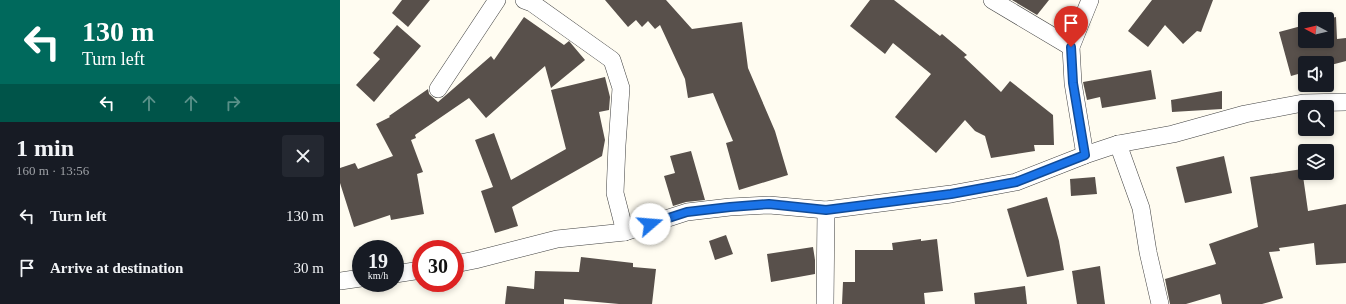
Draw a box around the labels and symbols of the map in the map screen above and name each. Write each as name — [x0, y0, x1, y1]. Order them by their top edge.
pin — [1054, 6, 1088, 47]
north arrow — [1298, 12, 1334, 48]
position arrow — [629, 203, 671, 245]
speed limit sign: 30 — [412, 240, 464, 292]

